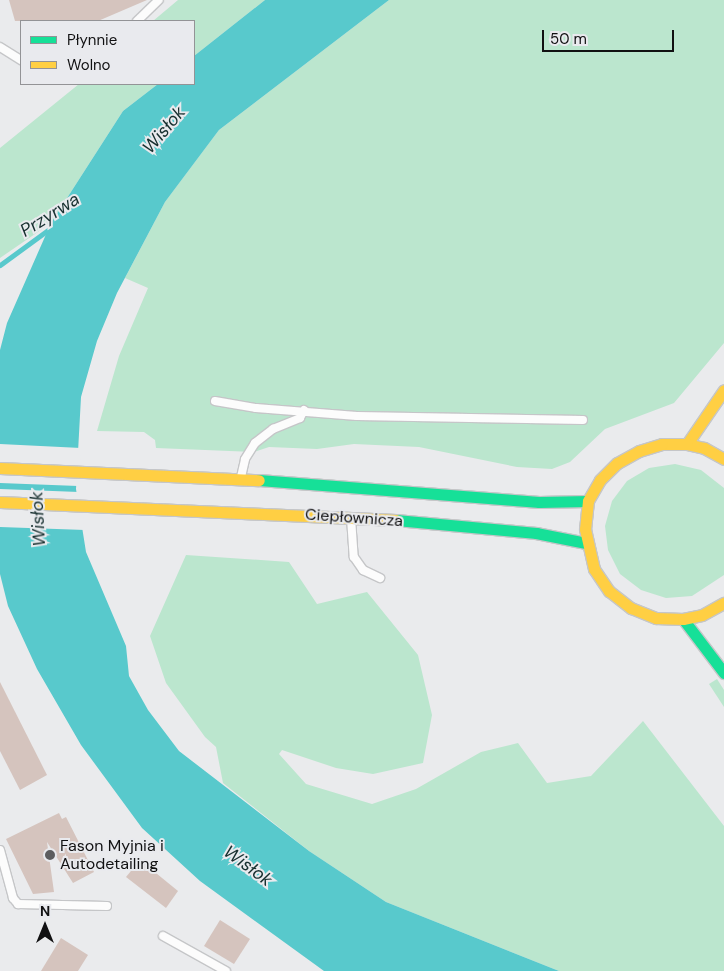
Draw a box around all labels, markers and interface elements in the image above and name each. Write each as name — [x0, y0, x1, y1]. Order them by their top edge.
legend — [20, 20, 195, 85]
scale bar — [544, 20, 676, 52]
text: 50 m — [550, 29, 587, 49]
text: Płynnie — [67, 30, 117, 50]
text: Wolno — [67, 55, 111, 75]
water label: Wisłok — [138, 102, 190, 158]
water label: Przyrwa — [16, 188, 84, 242]
water label: Wisłok — [26, 491, 50, 547]
street label: Ciepłownicza — [304, 505, 404, 531]
place label: Fason Myjnia i Autodetailing — [60, 836, 164, 874]
water label: Wisłok — [219, 841, 277, 891]
marker: Fason Myjnia i Autodetailing — [44, 849, 56, 861]
north arrow — [20, 901, 70, 951]
text: N — [40, 902, 50, 920]

